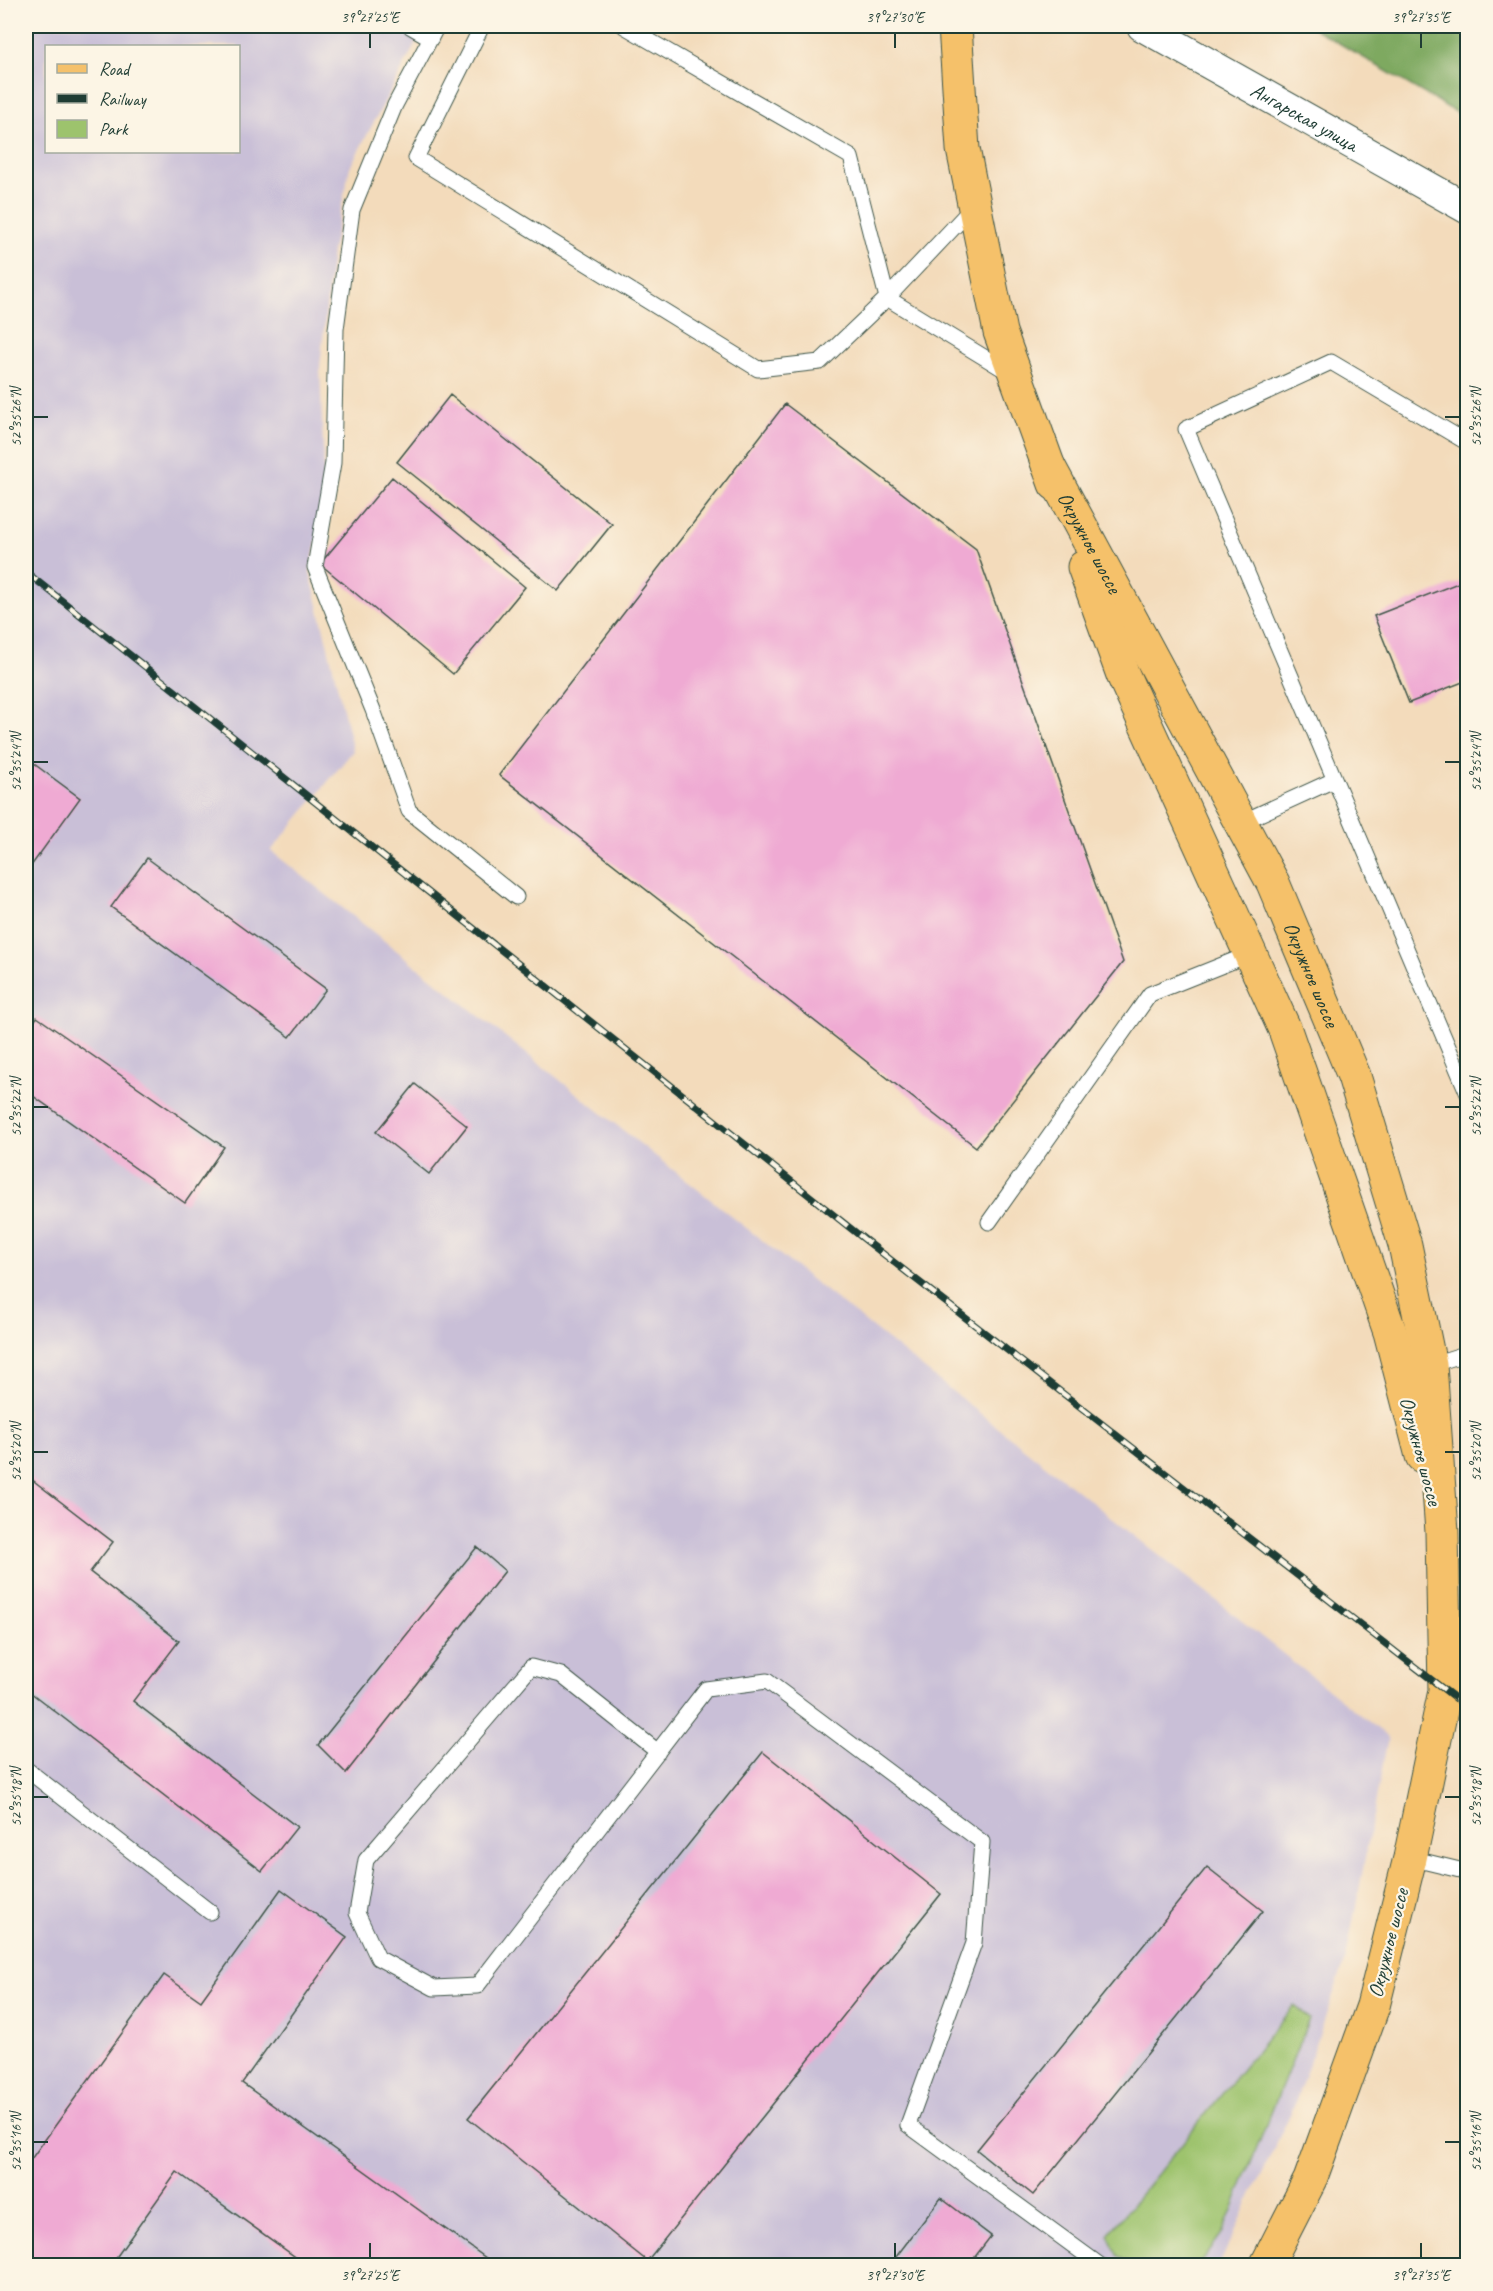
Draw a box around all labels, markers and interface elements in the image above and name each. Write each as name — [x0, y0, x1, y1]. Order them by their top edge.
text: 39°27'25"E — [341, 8, 401, 27]
text: 39°27'30"E — [866, 8, 926, 27]
text: 39°27'35"E — [1392, 8, 1452, 27]
legend — [45, 45, 240, 153]
text: Road — [99, 58, 132, 80]
street label: Ангарская улица — [1246, 77, 1364, 159]
text: Railway — [99, 88, 147, 110]
text: Park — [99, 118, 129, 140]
text: 52°35'26"N — [7, 384, 26, 447]
text: 52°35'26"N — [1467, 384, 1486, 447]
street label: Окружное шоссе — [1052, 487, 1128, 599]
text: 52°35'24"N — [7, 729, 26, 792]
text: 52°35'24"N — [1467, 729, 1486, 792]
street label: Окружное шоссе — [1278, 918, 1345, 1032]
text: 52°35'22"N — [7, 1074, 26, 1137]
text: 52°35'22"N — [1467, 1074, 1486, 1137]
street label: Окружное шоссе — [1394, 1394, 1448, 1509]
text: 52°35'20"N — [7, 1419, 26, 1482]
text: 52°35'20"N — [1467, 1419, 1486, 1482]
text: 52°35'18"N — [7, 1764, 26, 1827]
text: 52°35'18"N — [1467, 1764, 1486, 1827]
street label: Окружное шоссе — [1362, 1885, 1414, 2000]
text: 52°35'16"N — [7, 2109, 26, 2172]
text: 52°35'16"N — [1467, 2109, 1486, 2172]
text: 39°27'25"E — [341, 2266, 401, 2285]
text: 39°27'30"E — [866, 2266, 926, 2285]
text: 39°27'35"E — [1392, 2266, 1452, 2285]

